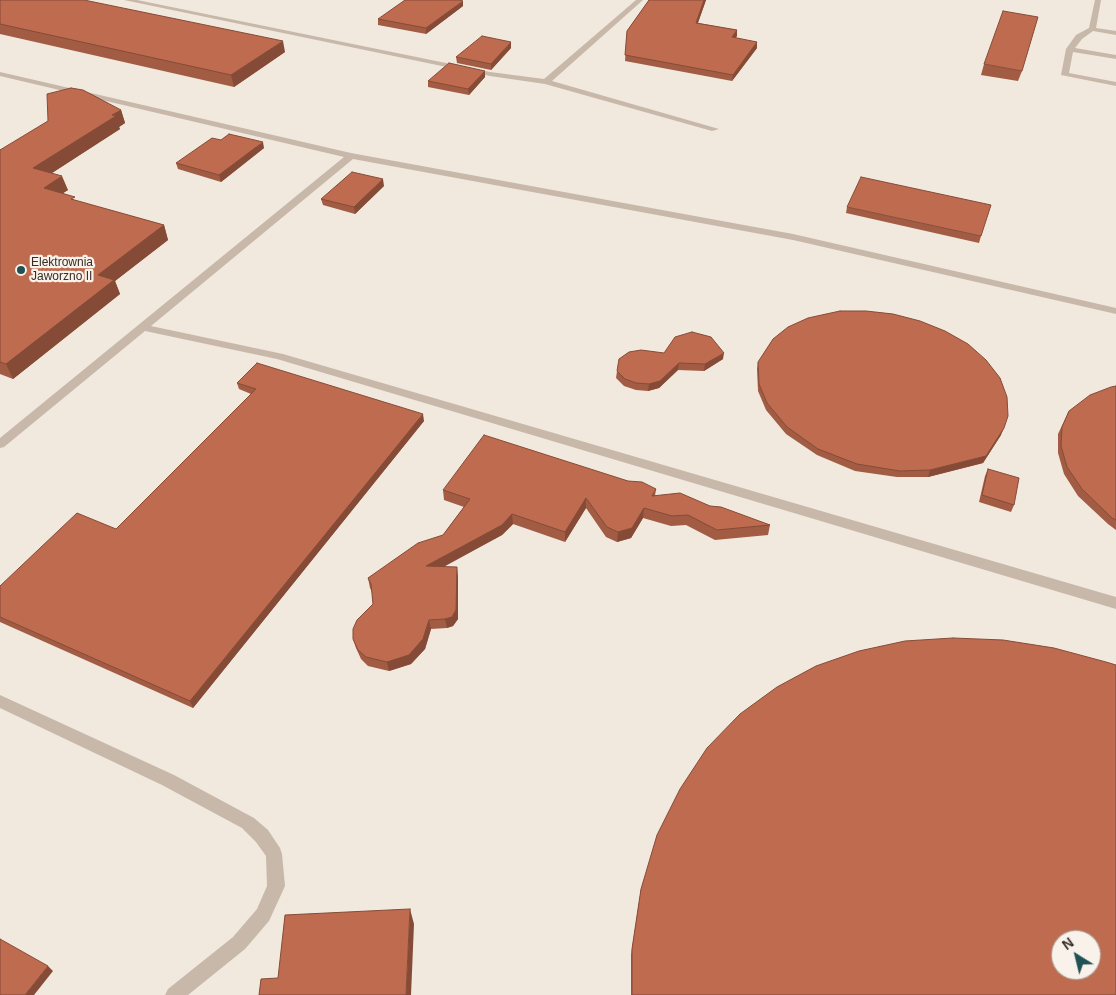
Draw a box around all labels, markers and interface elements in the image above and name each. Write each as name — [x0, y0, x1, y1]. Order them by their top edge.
place label: Elektrownia Jaworzno II — [31, 256, 93, 284]
marker: Elektrownia Jaworzno II — [15, 264, 27, 276]
north arrow — [1051, 930, 1101, 980]
text: N — [1059, 934, 1077, 953]

